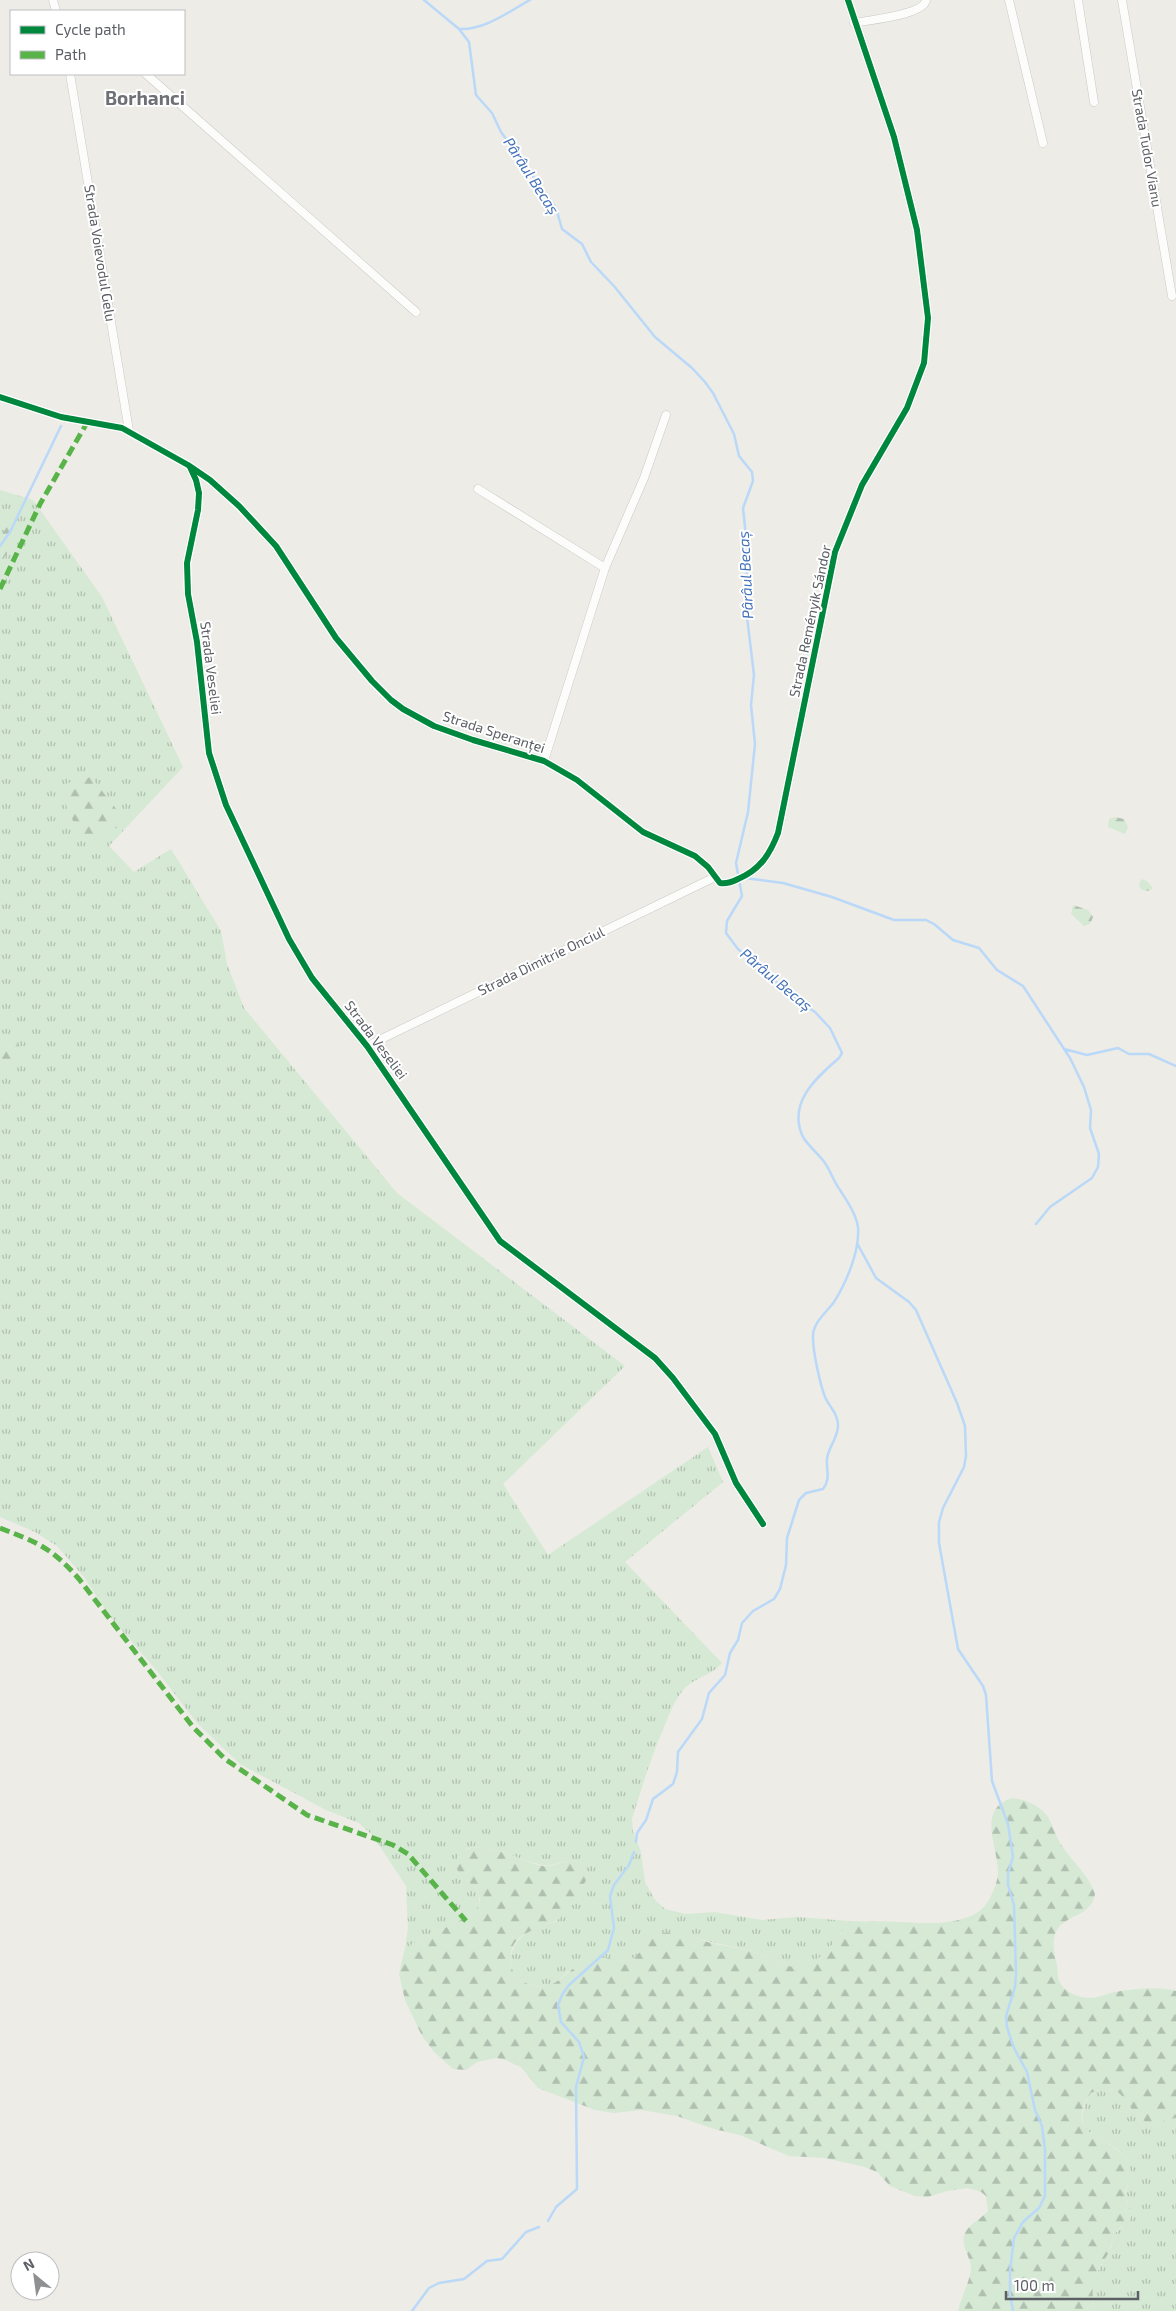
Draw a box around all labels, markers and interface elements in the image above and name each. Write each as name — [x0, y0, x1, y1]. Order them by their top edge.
legend — [10, 10, 185, 75]
text: Cycle path — [55, 20, 126, 38]
text: Path — [55, 45, 86, 63]
district label: Borhanci — [105, 86, 185, 109]
street label: Strada Tudor Vianu — [1129, 88, 1166, 208]
water label: Pârâul Becaș — [499, 134, 564, 219]
street label: Strada Voievodul Gelu — [81, 183, 120, 323]
water label: Pârâul Becaș — [734, 530, 758, 620]
street label: Strada Reményik Sándor — [785, 543, 834, 699]
street label: Strada Veseliei — [197, 620, 226, 715]
street label: Strada Speranței — [441, 707, 547, 757]
street label: Strada Dimitrie Onciul — [475, 922, 608, 999]
water label: Pârâul Becaș — [736, 944, 817, 1016]
street label: Strada Veseliei — [341, 997, 411, 1082]
north arrow — [10, 2251, 60, 2301]
text: N — [20, 2254, 37, 2274]
scale bar — [1006, 2268, 1138, 2300]
text: 100 m — [1014, 2276, 1055, 2294]

